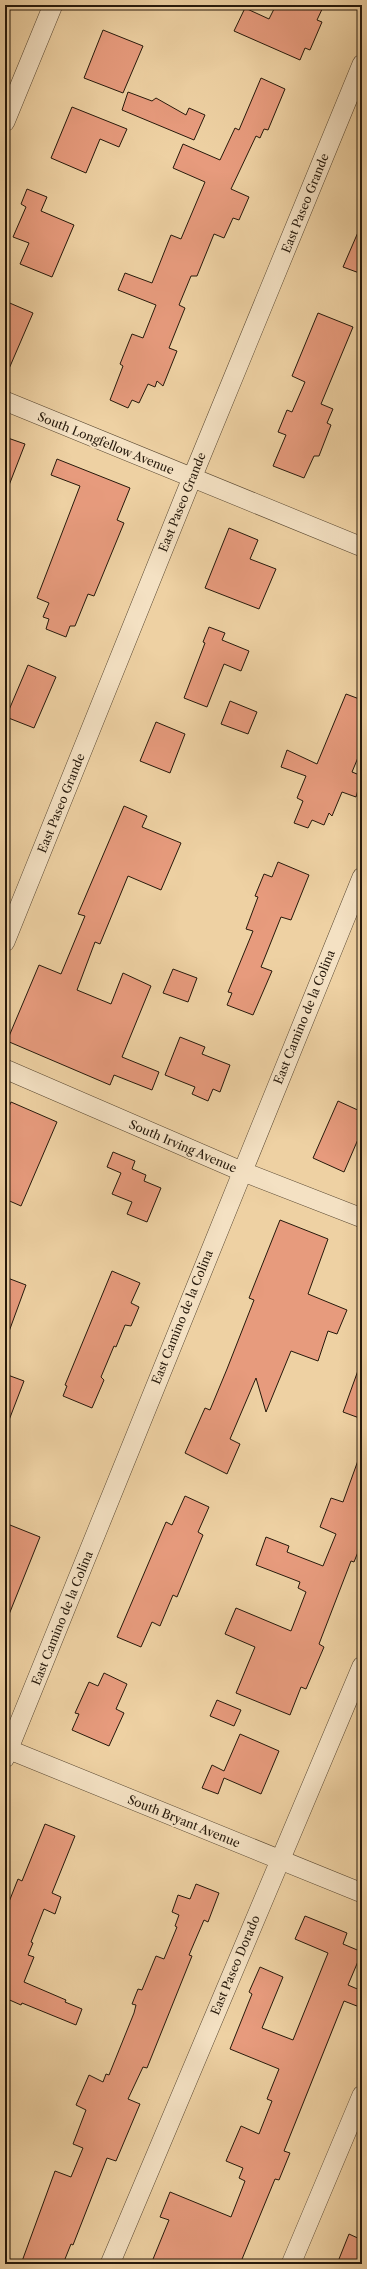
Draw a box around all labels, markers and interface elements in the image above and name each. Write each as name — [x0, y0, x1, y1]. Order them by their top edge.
street label: East Paseo Grande — [278, 151, 332, 255]
street label: South Longfellow Avenue — [36, 409, 177, 477]
street label: East Paseo Grande — [155, 450, 209, 554]
street label: East Paseo Grande — [34, 751, 88, 855]
street label: East Camino de la Colina — [270, 947, 338, 1086]
street label: South Irving Avenue — [127, 1116, 239, 1176]
street label: East Camino de la Colina — [148, 1247, 216, 1386]
street label: East Camino de la Colina — [28, 1548, 96, 1687]
street label: South Bryant Avenue — [126, 1792, 243, 1851]
street label: East Paseo Dorado — [207, 1913, 263, 2017]

